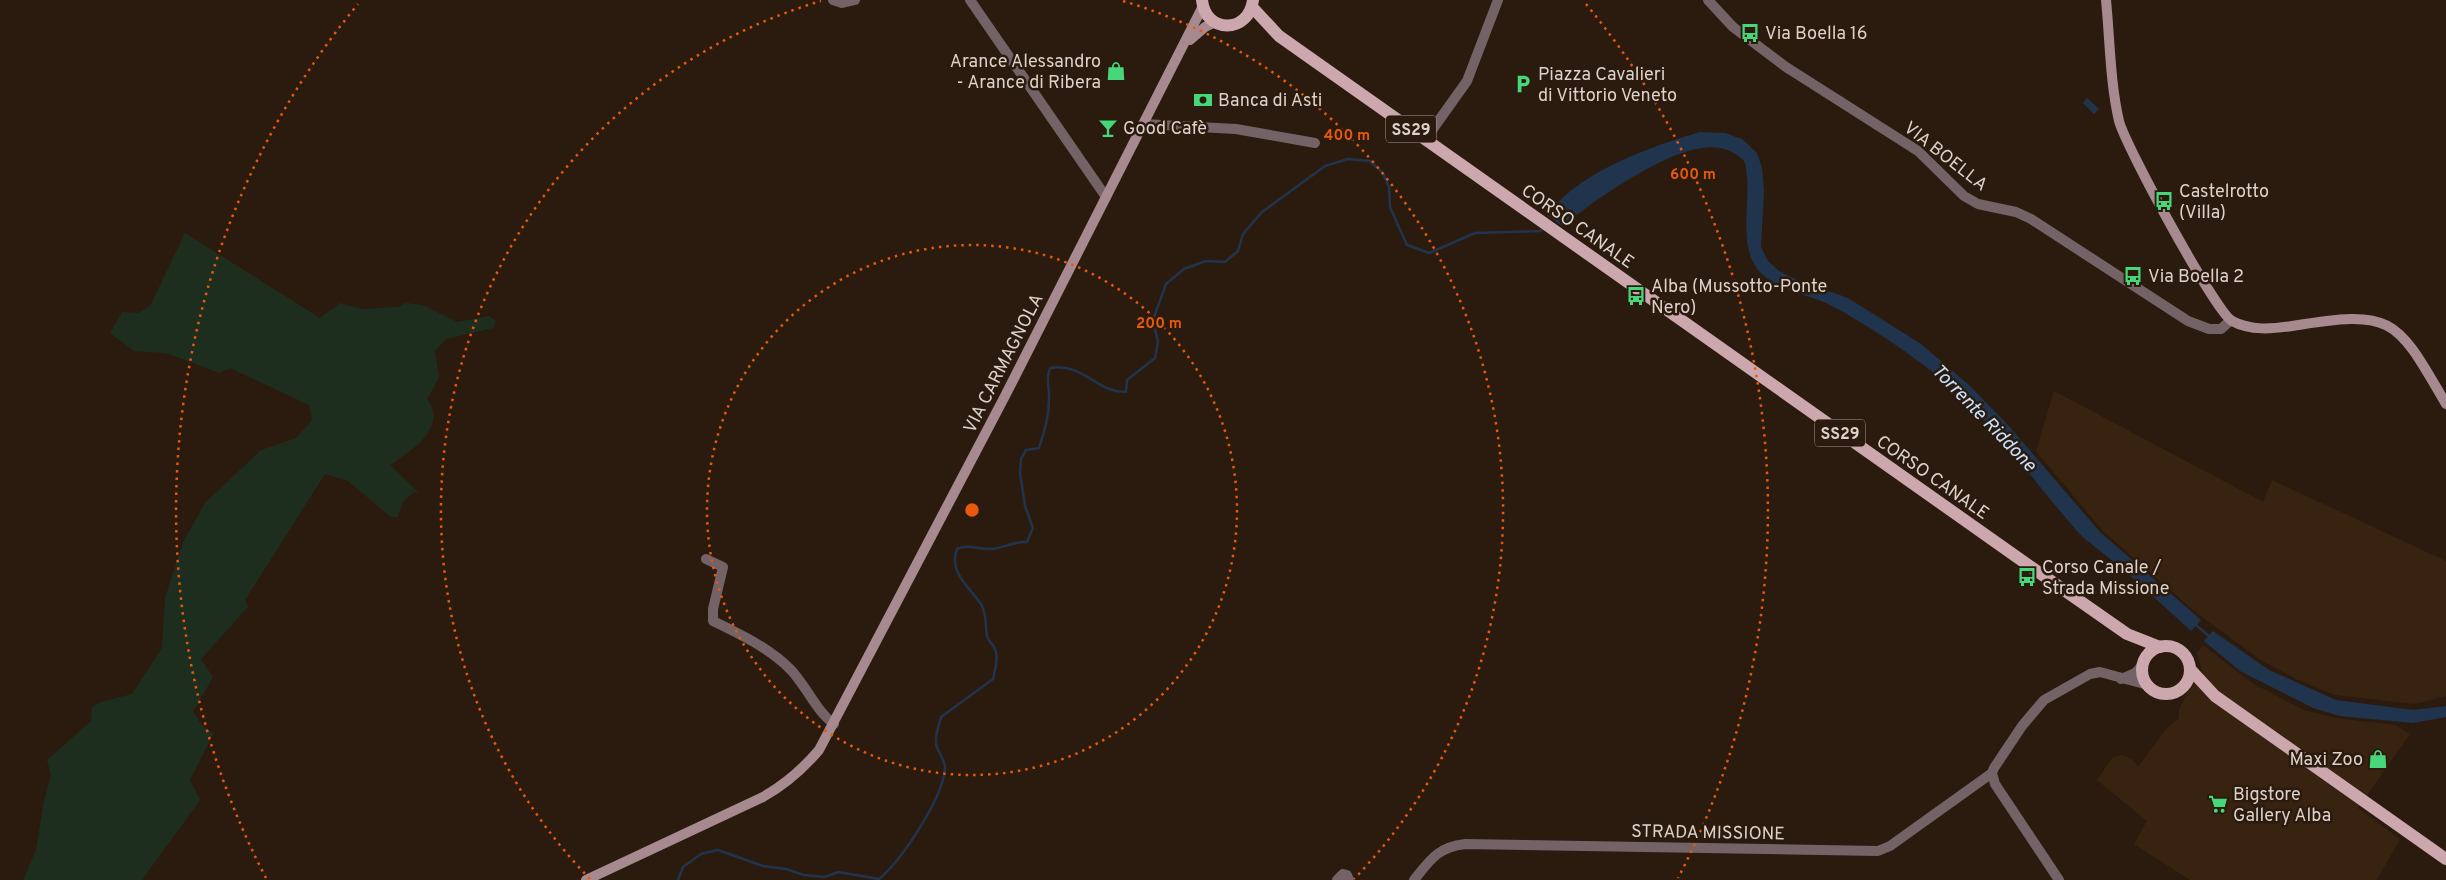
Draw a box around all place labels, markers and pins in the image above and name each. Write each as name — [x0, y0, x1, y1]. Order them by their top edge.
bus stop icon: Via Boella 16 — [1739, 22, 1761, 44]
place label: Via Boella 16 — [1765, 23, 1868, 46]
place label: Arance Alessandro - Arance di Ribera — [950, 51, 1101, 95]
shop icon: Arance Alessandro - Arance di Ribera — [1105, 60, 1127, 82]
place label: Piazza Cavalieri di Vittorio Veneto — [1538, 64, 1677, 108]
parking icon: Piazza Cavalieri di Vittorio Veneto — [1512, 73, 1534, 95]
bank icon: Banca di Asti — [1192, 89, 1214, 111]
place label: Banca di Asti — [1218, 90, 1322, 113]
bar icon: Good Cafè — [1097, 117, 1119, 139]
place label: Good Cafè — [1123, 118, 1207, 141]
place label: Castelrotto (Villa) — [2179, 181, 2269, 225]
bus stop icon: Castelrotto (Villa) — [2153, 190, 2175, 212]
bus stop icon: Via Boella 2 — [2122, 265, 2144, 287]
place label: Via Boella 2 — [2148, 266, 2244, 289]
place label: Alba (Mussotto-Ponte Nero) — [1651, 276, 1827, 320]
bus stop icon: Alba (Mussotto-Ponte Nero) — [1625, 285, 1647, 307]
centre of rings — [963, 501, 981, 519]
place label: Corso Canale / Strada Missione — [2042, 557, 2169, 601]
bus stop icon: Corso Canale / Strada Missione — [2016, 566, 2038, 588]
shop icon: Maxi Zoo — [2367, 748, 2389, 770]
place label: Maxi Zoo — [2290, 749, 2363, 772]
place label: Bigstore Gallery Alba — [2233, 784, 2331, 828]
supermarket icon: Bigstore Gallery Alba — [2207, 793, 2229, 815]

